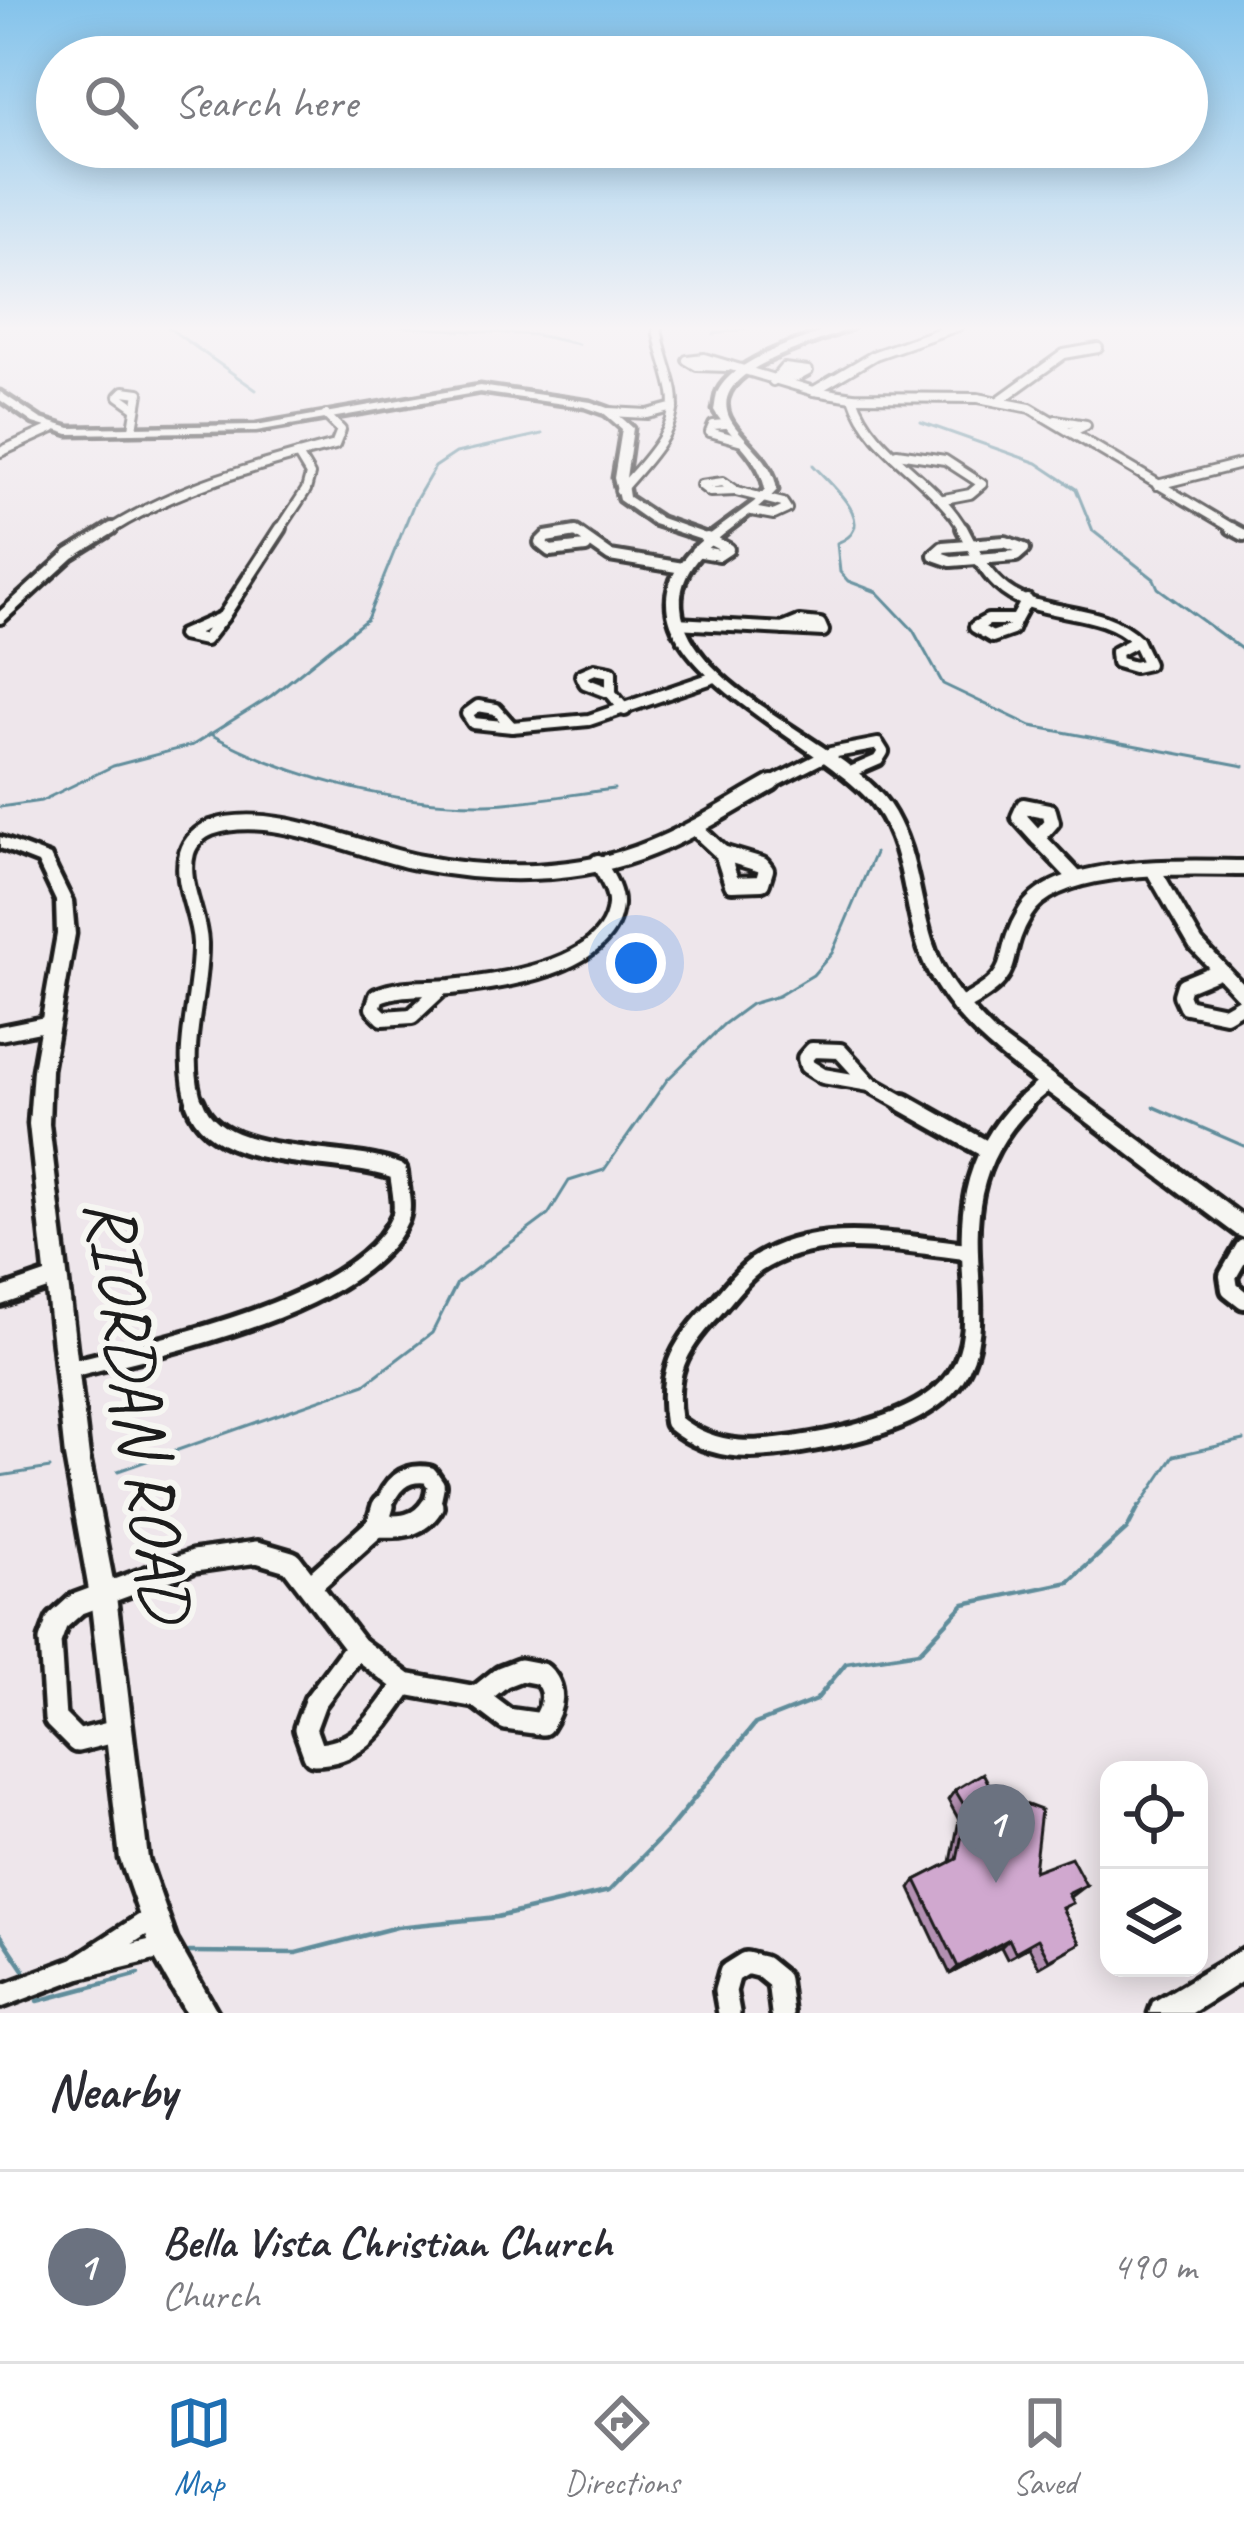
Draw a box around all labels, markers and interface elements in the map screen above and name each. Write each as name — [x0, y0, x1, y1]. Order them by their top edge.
search box — [36, 36, 1208, 168]
icon: search — [78, 69, 144, 135]
text: Search here — [174, 74, 357, 131]
your location — [606, 933, 666, 993]
street label: RIORDAN ROAD — [64, 1193, 214, 1631]
map controls — [1100, 1761, 1208, 1977]
button: locate — [1100, 1761, 1208, 1869]
pin: 1 — [957, 1784, 1035, 1883]
button: layers — [1100, 1869, 1208, 1977]
text: Nearby — [48, 2059, 176, 2123]
text: Bella Vista Christian Church — [162, 2214, 612, 2271]
text: 1 — [78, 2242, 96, 2291]
text: 490 m — [1112, 2242, 1196, 2291]
text: Church — [162, 2271, 260, 2320]
tab: Map — [166, 2390, 232, 2504]
tab: Directions — [565, 2390, 679, 2504]
tab: Saved — [1012, 2390, 1078, 2504]

